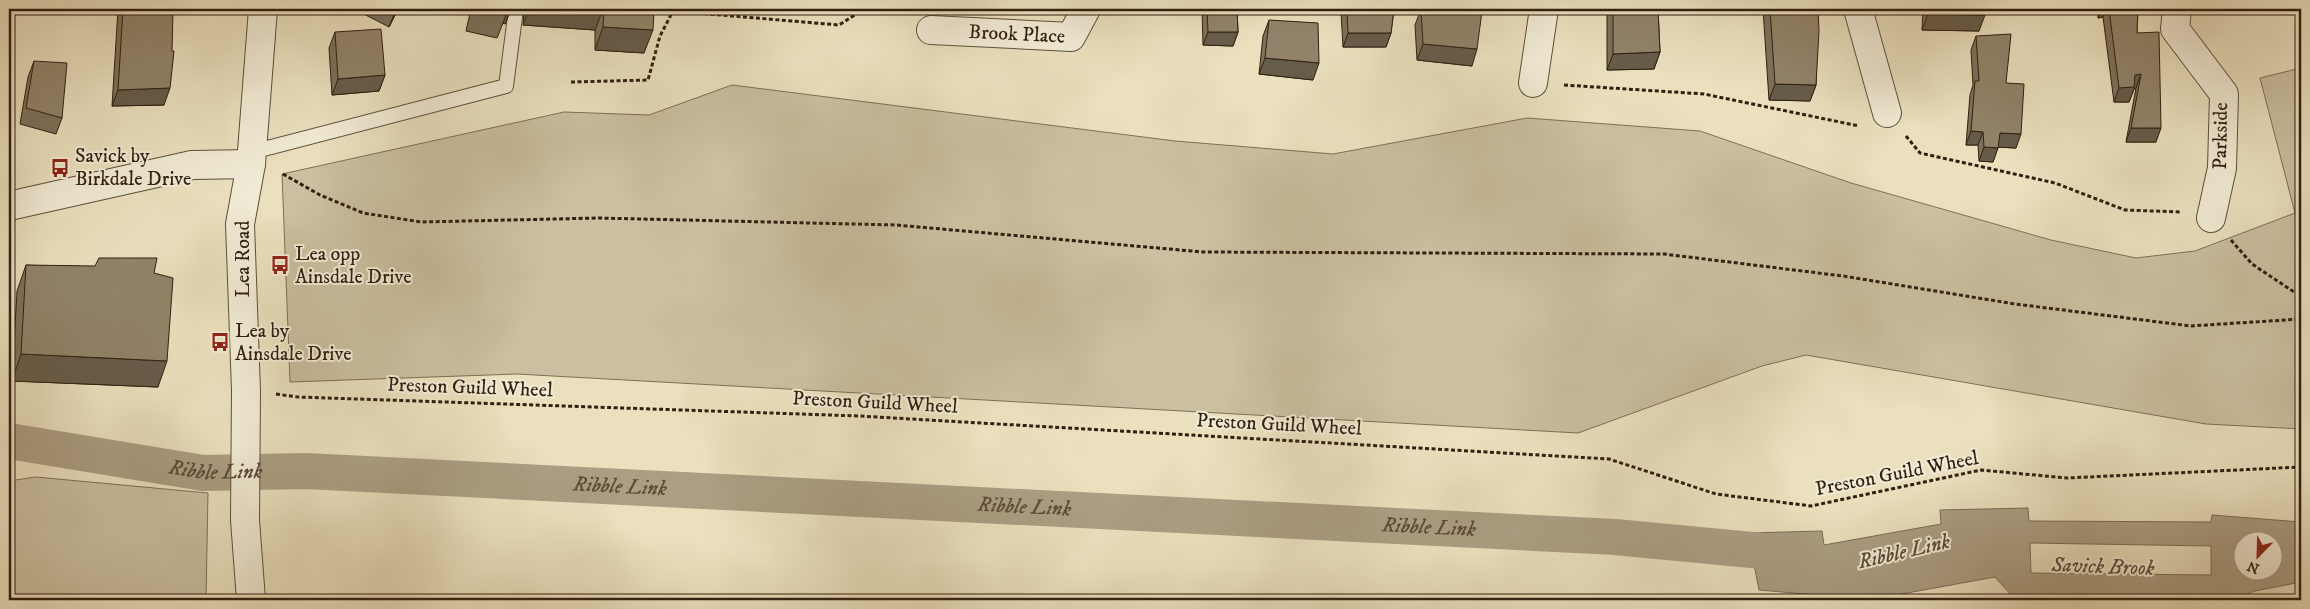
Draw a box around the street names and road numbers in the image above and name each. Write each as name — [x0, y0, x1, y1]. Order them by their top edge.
street label: Brook Place — [968, 19, 1066, 49]
street label: Parkside — [2208, 102, 2234, 170]
street label: Lea Road — [231, 221, 256, 297]
street label: Preston Guild Wheel — [387, 373, 553, 403]
street label: Preston Guild Wheel — [792, 386, 958, 420]
street label: Preston Guild Wheel — [1196, 408, 1362, 442]
street label: Preston Guild Wheel — [1813, 446, 1981, 502]

